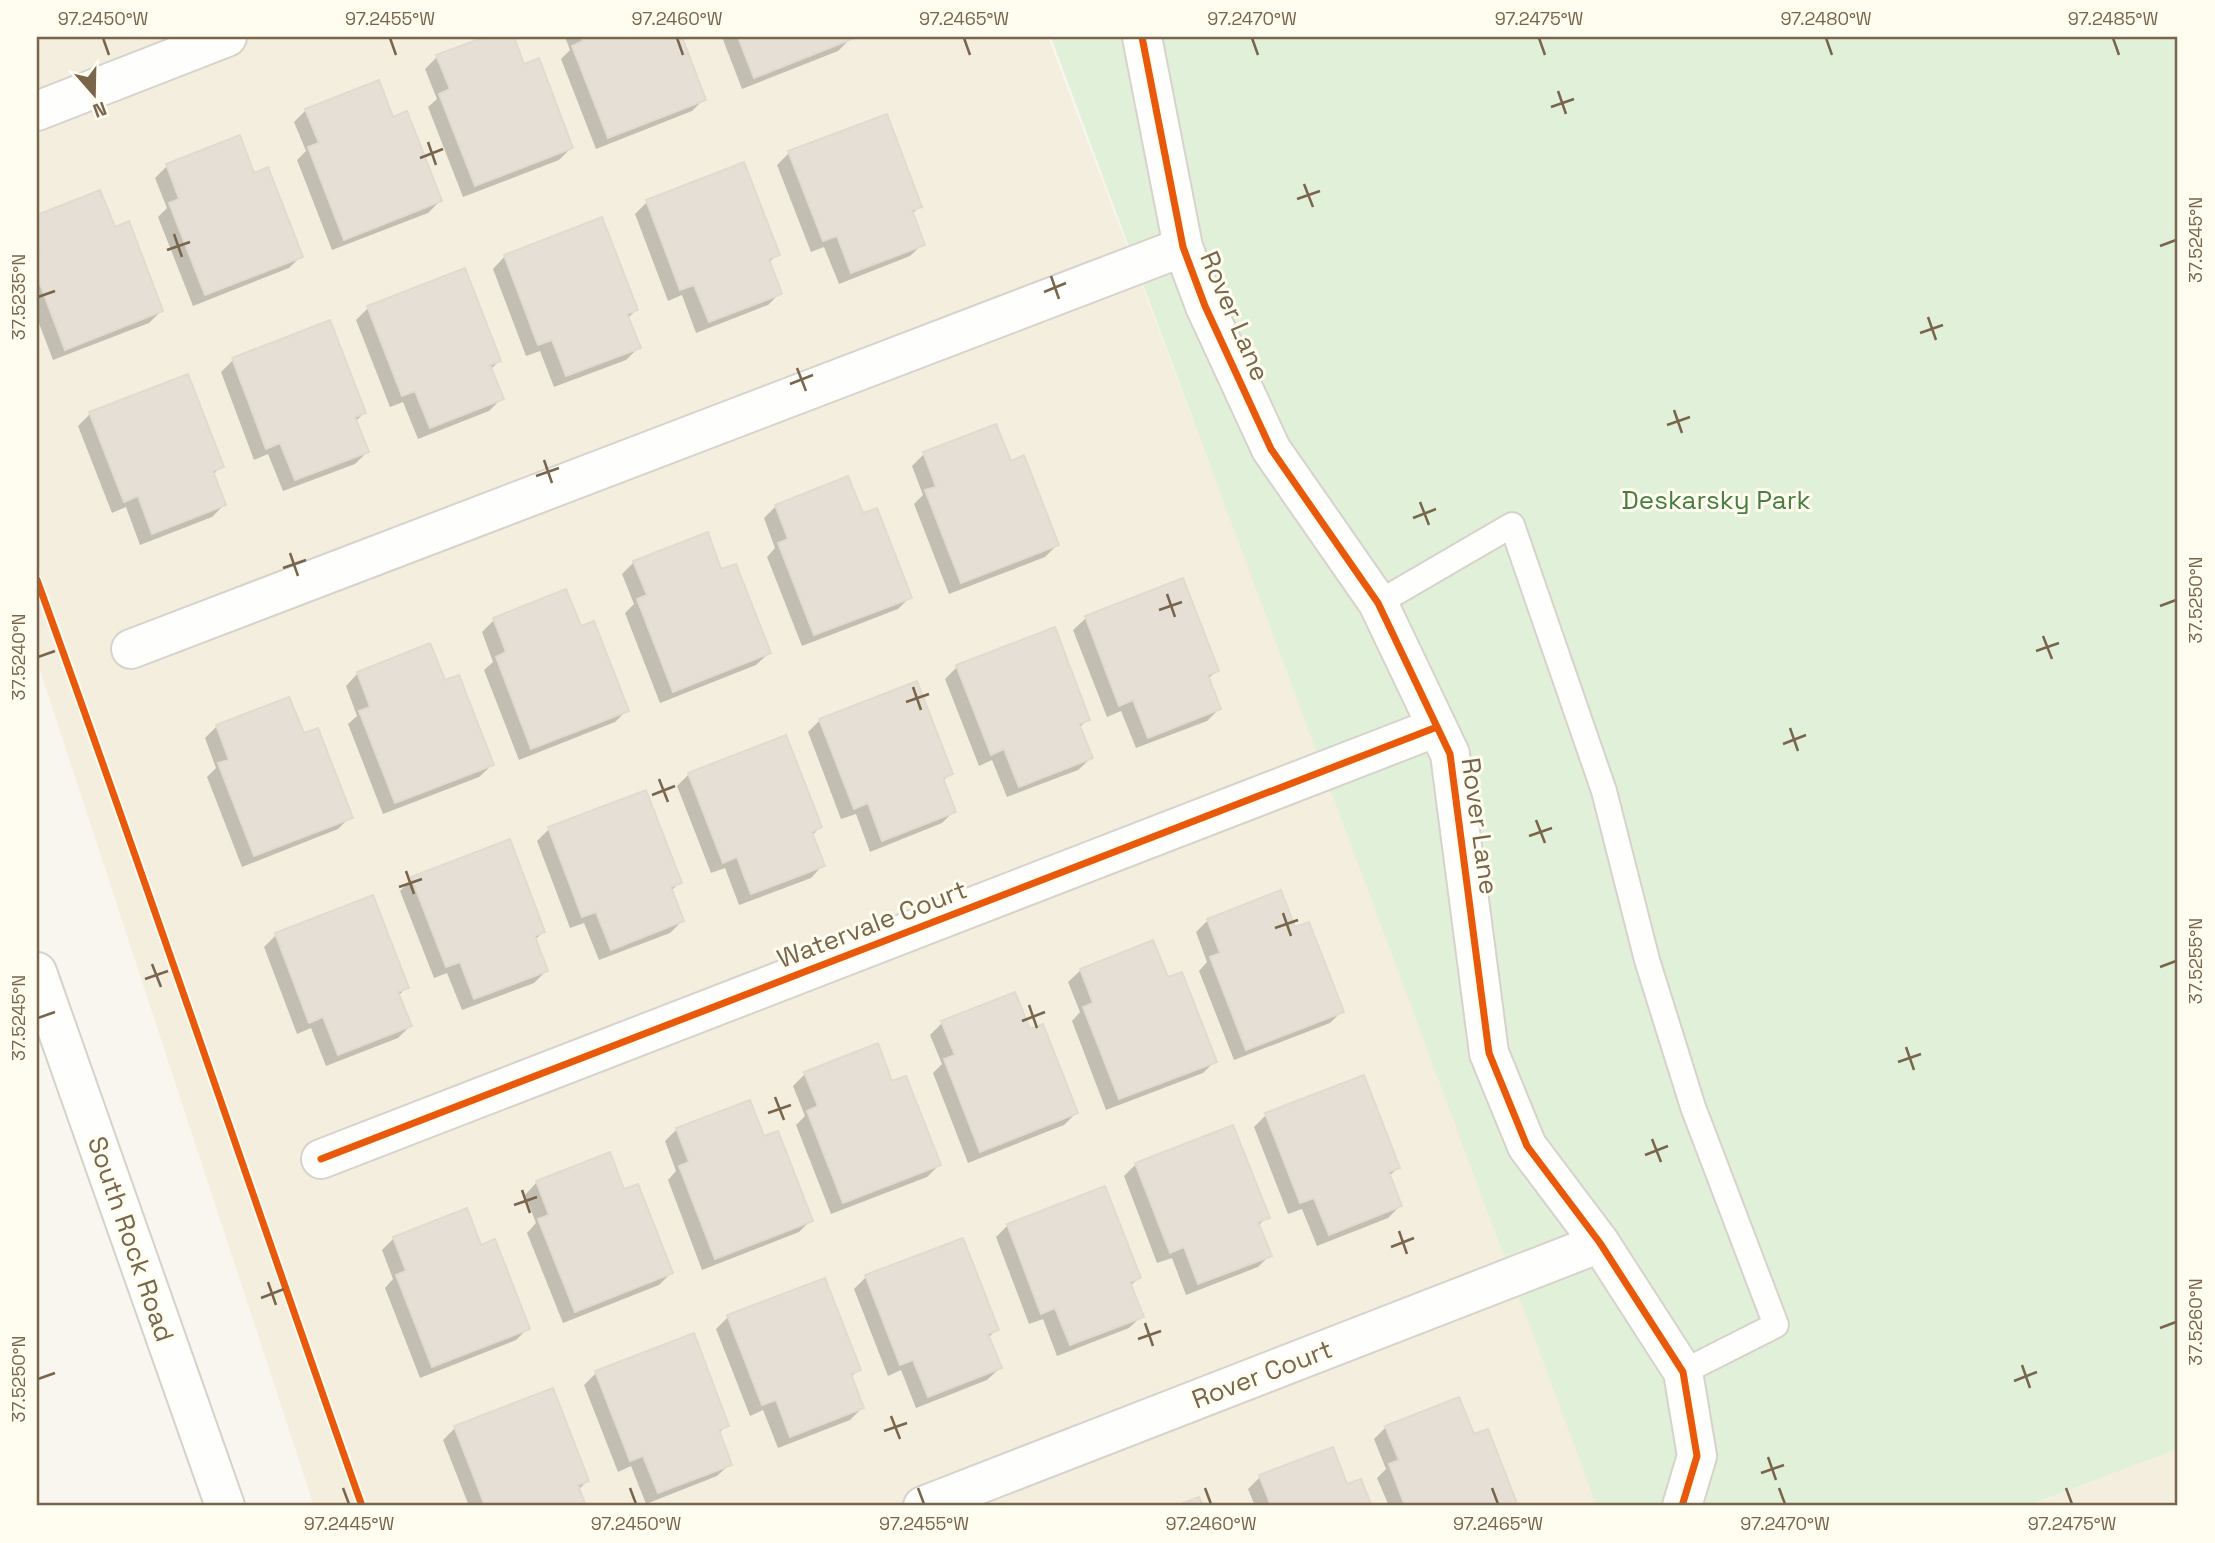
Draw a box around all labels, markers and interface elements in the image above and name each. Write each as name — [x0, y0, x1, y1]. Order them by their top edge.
text: 97.2450°W — [58, 7, 149, 30]
text: 97.2455°W — [345, 7, 435, 30]
text: 97.2460°W — [632, 7, 723, 30]
text: 97.2465°W — [919, 7, 1009, 30]
text: 97.2470°W — [1207, 7, 1297, 30]
text: 97.2475°W — [1495, 7, 1584, 30]
text: 97.2480°W — [1780, 7, 1872, 30]
text: 97.2485°W — [2068, 7, 2158, 30]
north arrow — [60, 60, 130, 130]
text: N — [89, 96, 110, 123]
text: 37.5245°N — [2184, 197, 2207, 283]
street label: Rover Lane — [1192, 246, 1278, 386]
text: 37.5235°N — [7, 254, 30, 340]
park label: Deskarsky Park — [1622, 483, 1810, 517]
text: 37.5250°N — [2184, 556, 2207, 644]
text: 37.5240°N — [7, 614, 30, 700]
street label: Rover Lane — [1454, 755, 1506, 897]
street label: Watervale Court — [772, 872, 972, 976]
text: 37.5255°N — [2184, 918, 2207, 1004]
text: 37.5245°N — [7, 975, 30, 1061]
street label: South Rock Road — [80, 1132, 182, 1346]
text: 37.5260°N — [2184, 1278, 2207, 1366]
street label: Rover Court — [1187, 1332, 1337, 1416]
text: 37.5250°N — [7, 1335, 30, 1423]
text: 97.2445°W — [304, 1512, 394, 1535]
text: 97.2450°W — [591, 1512, 682, 1535]
text: 97.2455°W — [879, 1512, 969, 1535]
text: 97.2460°W — [1166, 1512, 1257, 1535]
text: 97.2465°W — [1453, 1512, 1543, 1535]
text: 97.2470°W — [1740, 1512, 1830, 1535]
text: 97.2475°W — [2028, 1512, 2117, 1535]

